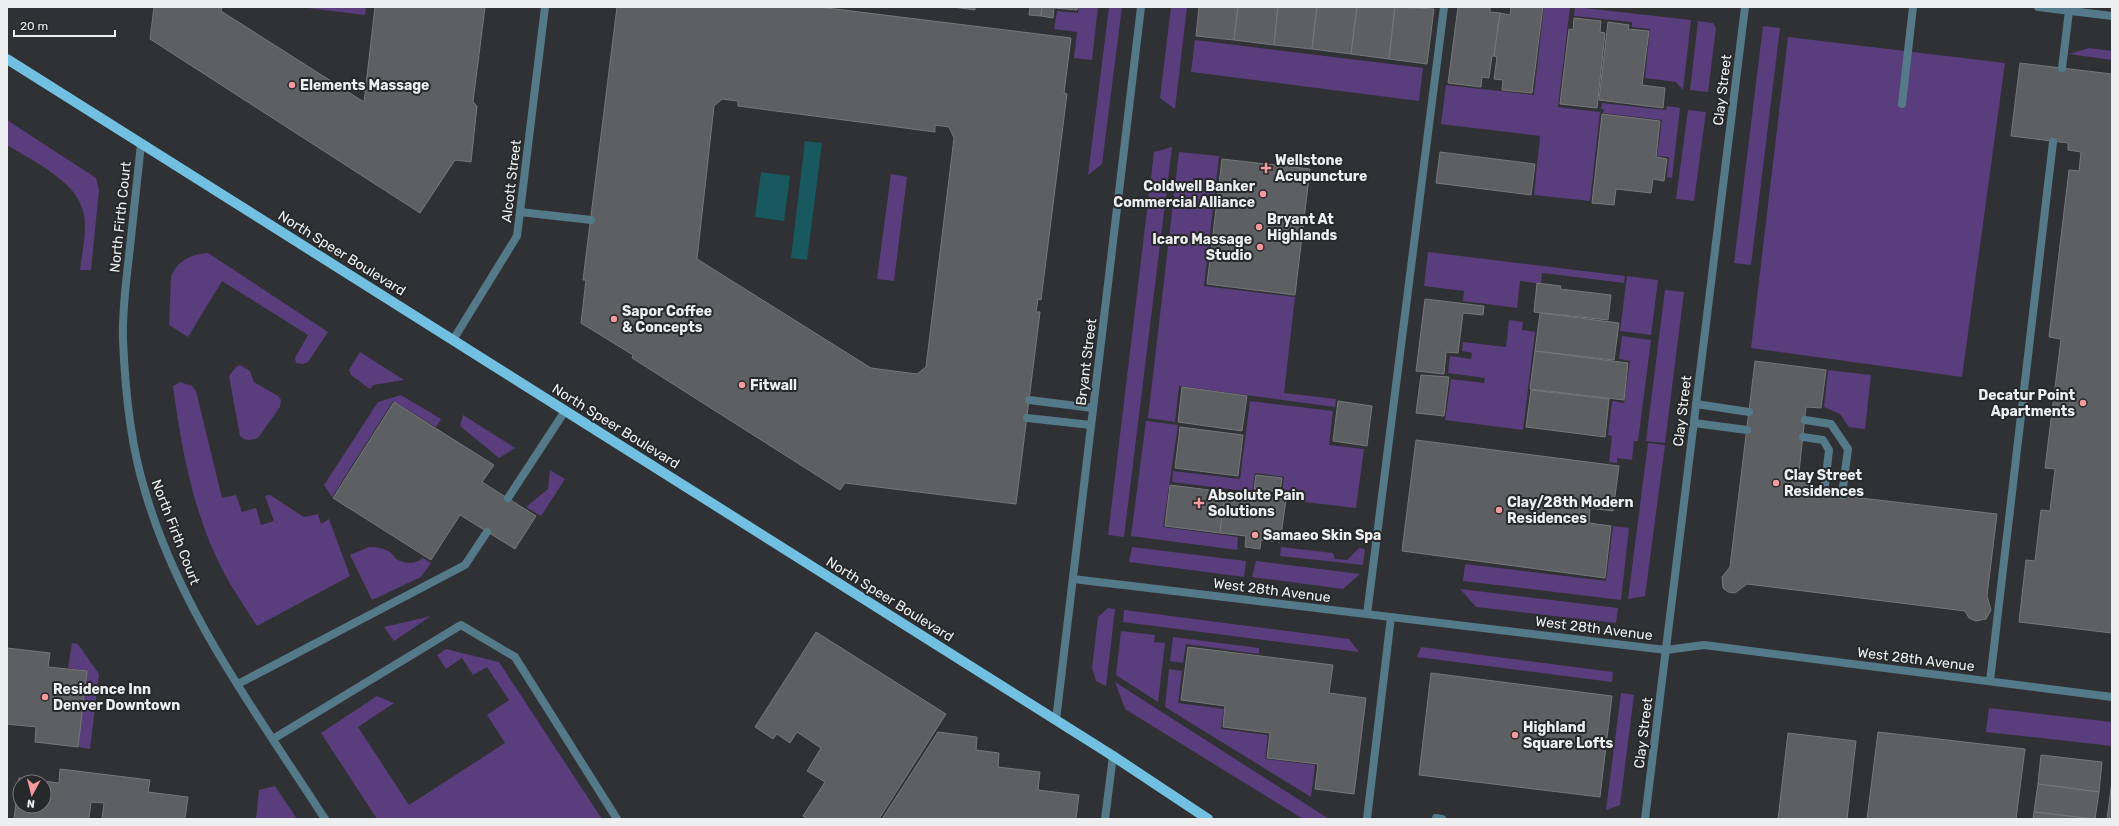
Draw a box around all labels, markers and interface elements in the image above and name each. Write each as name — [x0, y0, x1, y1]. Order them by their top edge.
scale bar — [14, 12, 115, 38]
text: 20 m — [20, 19, 48, 33]
street label: Clay Street — [1710, 53, 1735, 127]
place label: Elements Massage — [300, 77, 429, 94]
marker: Elements Massage — [287, 80, 297, 90]
street label: Alcott Street — [498, 138, 525, 223]
place label: Wellstone Acupuncture — [1275, 152, 1367, 185]
street label: North Firth Court — [106, 160, 135, 273]
marker: Wellstone Acupuncture — [1260, 162, 1272, 174]
place label: Coldwell Banker Commercial Alliance — [1113, 178, 1256, 211]
marker: Coldwell Banker Commercial Alliance — [1258, 189, 1268, 199]
street label: North Speer Boulevard — [275, 207, 409, 300]
place label: Bryant At Highlands — [1267, 211, 1338, 244]
marker: Bryant At Highlands — [1254, 222, 1264, 232]
place label: Icaro Massage Studio — [1152, 231, 1252, 264]
marker: Icaro Massage Studio — [1255, 242, 1265, 252]
place label: Sapor Coffee & Concepts — [622, 303, 712, 336]
marker: Sapor Coffee & Concepts — [609, 314, 619, 324]
street label: Bryant Street — [1073, 317, 1100, 407]
street label: Clay Street — [1670, 374, 1695, 448]
place label: Fitwall — [750, 377, 797, 394]
street label: North Speer Boulevard — [549, 380, 683, 473]
marker: Fitwall — [737, 380, 747, 390]
place label: Decatur Point Apartments — [1978, 387, 2075, 420]
marker: Decatur Point Apartments — [2078, 398, 2088, 408]
place label: Clay Street Residences — [1784, 467, 1864, 500]
street label: North Firth Court — [148, 477, 204, 588]
marker: Clay Street Residences — [1771, 478, 1781, 488]
place label: Absolute Pain Solutions — [1208, 487, 1305, 520]
place label: Clay/28th Modern Residences — [1507, 494, 1633, 527]
marker: Absolute Pain Solutions — [1193, 497, 1205, 509]
marker: Clay/28th Modern Residences — [1494, 505, 1504, 515]
place label: Samaeo Skin Spa — [1263, 527, 1381, 544]
marker: Samaeo Skin Spa — [1250, 530, 1260, 540]
street label: North Speer Boulevard — [823, 553, 957, 646]
street label: West 28th Avenue — [1212, 575, 1332, 606]
street label: West 28th Avenue — [1534, 613, 1654, 644]
street label: West 28th Avenue — [1856, 644, 1976, 675]
place label: Residence Inn Denver Downtown — [53, 681, 180, 714]
marker: Residence Inn Denver Downtown — [40, 692, 50, 702]
street label: Clay Street — [1631, 696, 1656, 770]
place label: Highland Square Lofts — [1523, 719, 1613, 752]
marker: Highland Square Lofts — [1510, 730, 1520, 740]
north arrow — [12, 774, 52, 814]
text: N — [26, 796, 36, 810]

